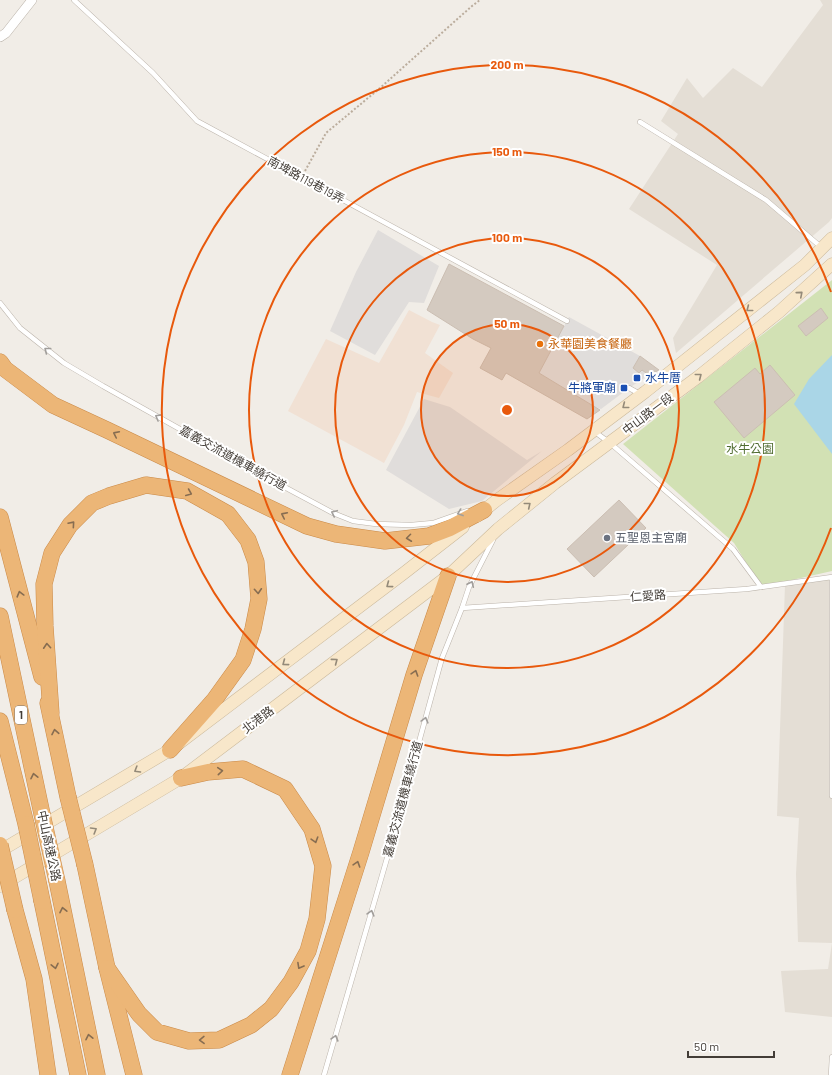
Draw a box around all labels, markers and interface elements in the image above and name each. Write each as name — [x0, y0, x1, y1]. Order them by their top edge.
text: 200 m — [491, 57, 523, 71]
text: 150 m — [492, 144, 522, 158]
street label: 南埤路119巷19弄 — [266, 153, 347, 205]
text: 100 m — [492, 230, 522, 244]
one-way arrow — [795, 291, 803, 298]
one-way arrow — [747, 304, 754, 311]
text: 50 m — [494, 316, 520, 330]
place label: 永華園美食餐廳 — [548, 336, 632, 350]
marker: 永華園美食餐廳 — [535, 339, 545, 349]
one-way arrow — [44, 348, 51, 355]
place label: 水牛厝 — [645, 370, 681, 384]
marker: 水牛厝 — [632, 373, 642, 383]
one-way arrow — [695, 373, 702, 380]
place label: 牛將軍廟 — [568, 380, 616, 394]
marker: 牛將軍廟 — [619, 383, 629, 393]
street label: 中山路一段 — [619, 390, 676, 437]
one-way arrow — [622, 402, 629, 409]
centre of rings — [500, 403, 514, 417]
one-way arrow — [155, 414, 162, 421]
street label: 嘉義交流道機車繞行道 — [178, 422, 289, 492]
one-way arrow — [113, 431, 120, 439]
park label: 水牛公園 — [726, 441, 774, 455]
one-way arrow — [185, 488, 192, 496]
one-way arrow — [524, 502, 531, 509]
one-way arrow — [330, 509, 337, 517]
one-way arrow — [457, 509, 464, 517]
one-way arrow — [280, 512, 288, 520]
one-way arrow — [68, 521, 75, 528]
place label: 五聖恩主宮廟 — [615, 530, 687, 544]
one-way arrow — [406, 533, 412, 542]
marker: 五聖恩主宮廟 — [602, 533, 612, 543]
one-way arrow — [386, 580, 393, 587]
one-way arrow — [466, 580, 474, 588]
street label: 仁愛路 — [629, 587, 666, 603]
one-way arrow — [254, 588, 263, 594]
one-way arrow — [16, 591, 25, 598]
one-way arrow — [42, 643, 51, 649]
one-way arrow — [282, 658, 289, 665]
one-way arrow — [331, 659, 338, 666]
one-way arrow — [410, 670, 418, 677]
street label: 北港路 — [239, 703, 276, 736]
road number: 1 — [15, 706, 27, 724]
one-way arrow — [420, 717, 429, 724]
one-way arrow — [51, 729, 59, 735]
street label: 嘉義交流道機車繞行道 — [380, 739, 424, 859]
one-way arrow — [134, 765, 141, 772]
one-way arrow — [217, 767, 223, 776]
one-way arrow — [31, 773, 39, 779]
street label: 中山高速公路 — [36, 809, 64, 882]
one-way arrow — [90, 827, 97, 834]
one-way arrow — [311, 837, 319, 844]
one-way arrow — [352, 861, 361, 868]
one-way arrow — [59, 906, 67, 913]
one-way arrow — [367, 909, 375, 916]
one-way arrow — [298, 961, 305, 969]
one-way arrow — [51, 963, 59, 970]
scale bar — [688, 1033, 774, 1059]
one-way arrow — [86, 1034, 94, 1040]
one-way arrow — [330, 1034, 339, 1041]
one-way arrow — [199, 1036, 205, 1044]
text: 50 m — [694, 1039, 719, 1053]

